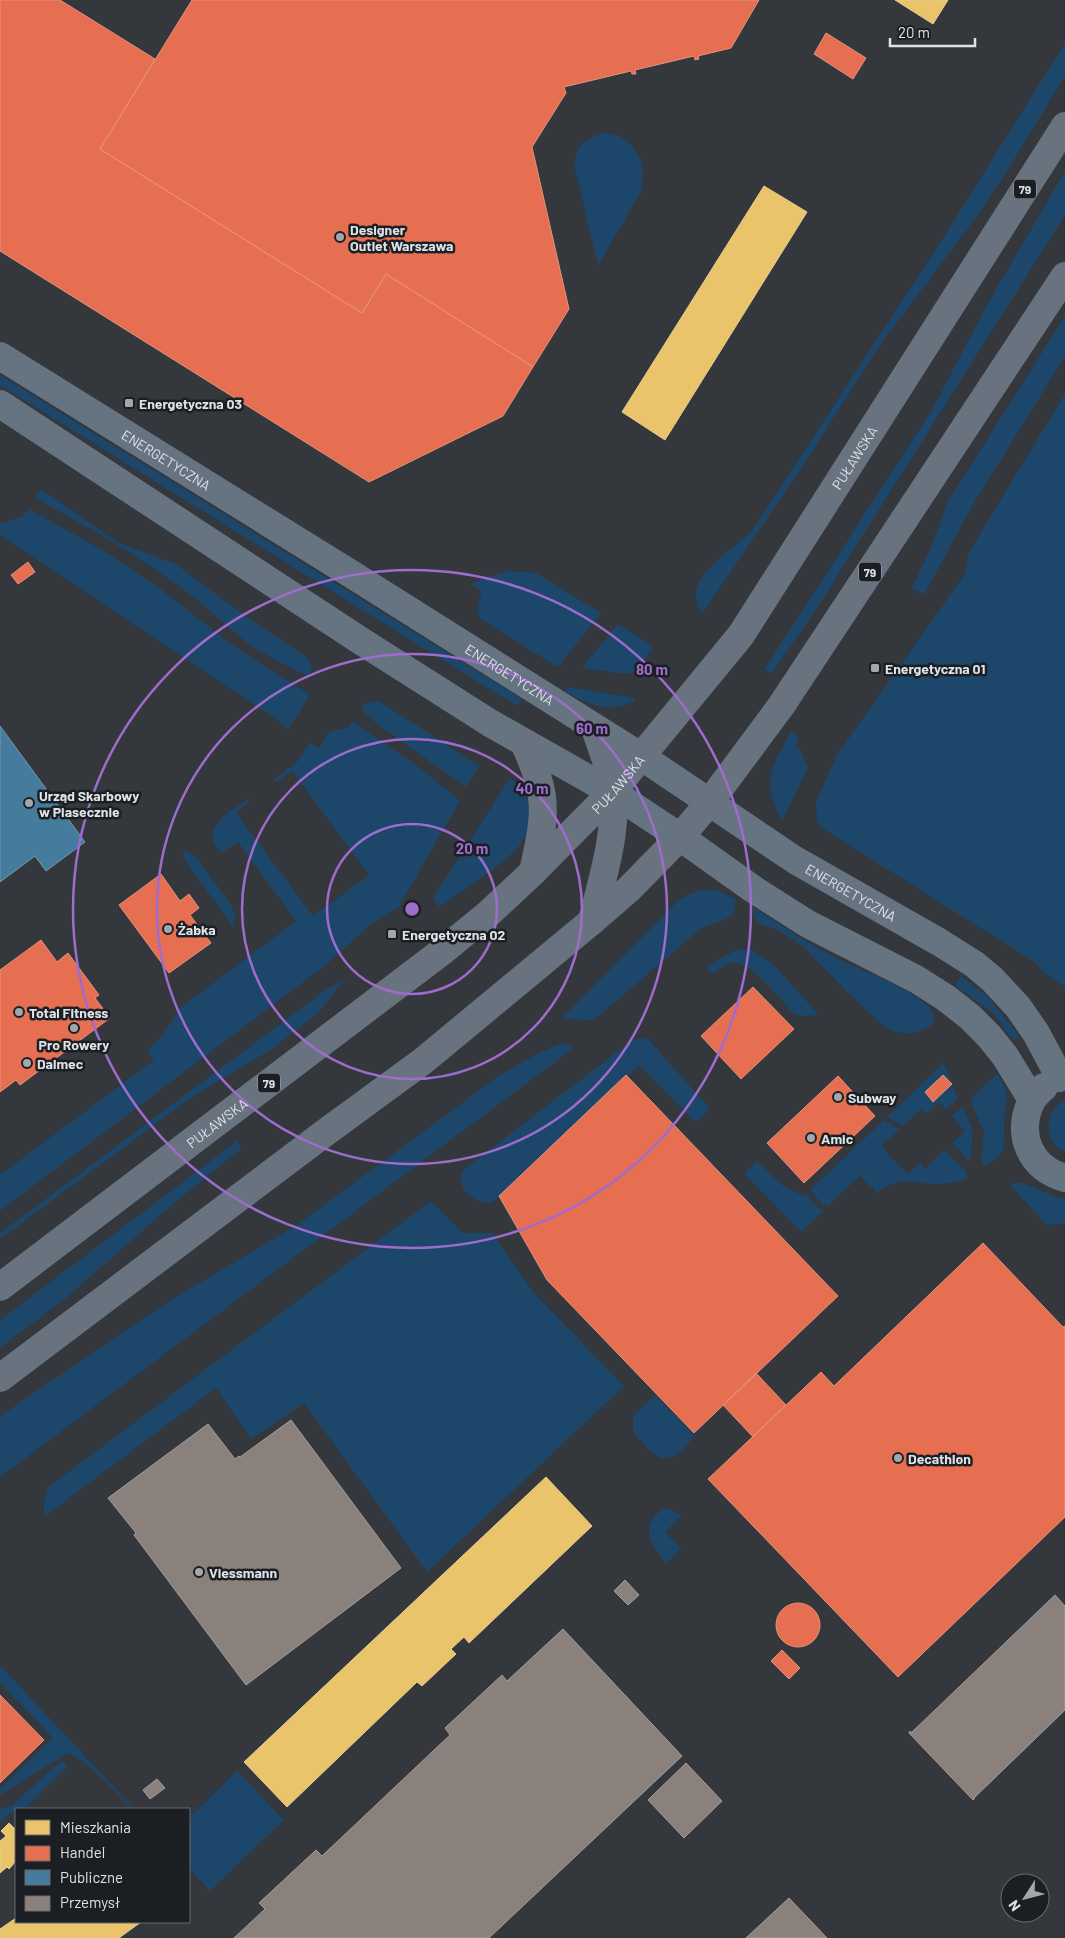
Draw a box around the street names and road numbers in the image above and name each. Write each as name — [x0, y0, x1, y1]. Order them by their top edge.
road number: 79 — [1014, 180, 1036, 198]
street label: PUŁAWSKA — [828, 422, 881, 492]
street label: ENERGETYCZNA — [119, 425, 215, 494]
road number: 79 — [859, 562, 881, 582]
street label: ENERGETYCZNA — [462, 640, 558, 708]
street label: PUŁAWSKA — [588, 751, 648, 817]
street label: ENERGETYCZNA — [803, 859, 900, 925]
road number: 79 — [258, 1074, 280, 1092]
street label: PUŁAWSKA — [183, 1094, 251, 1151]

